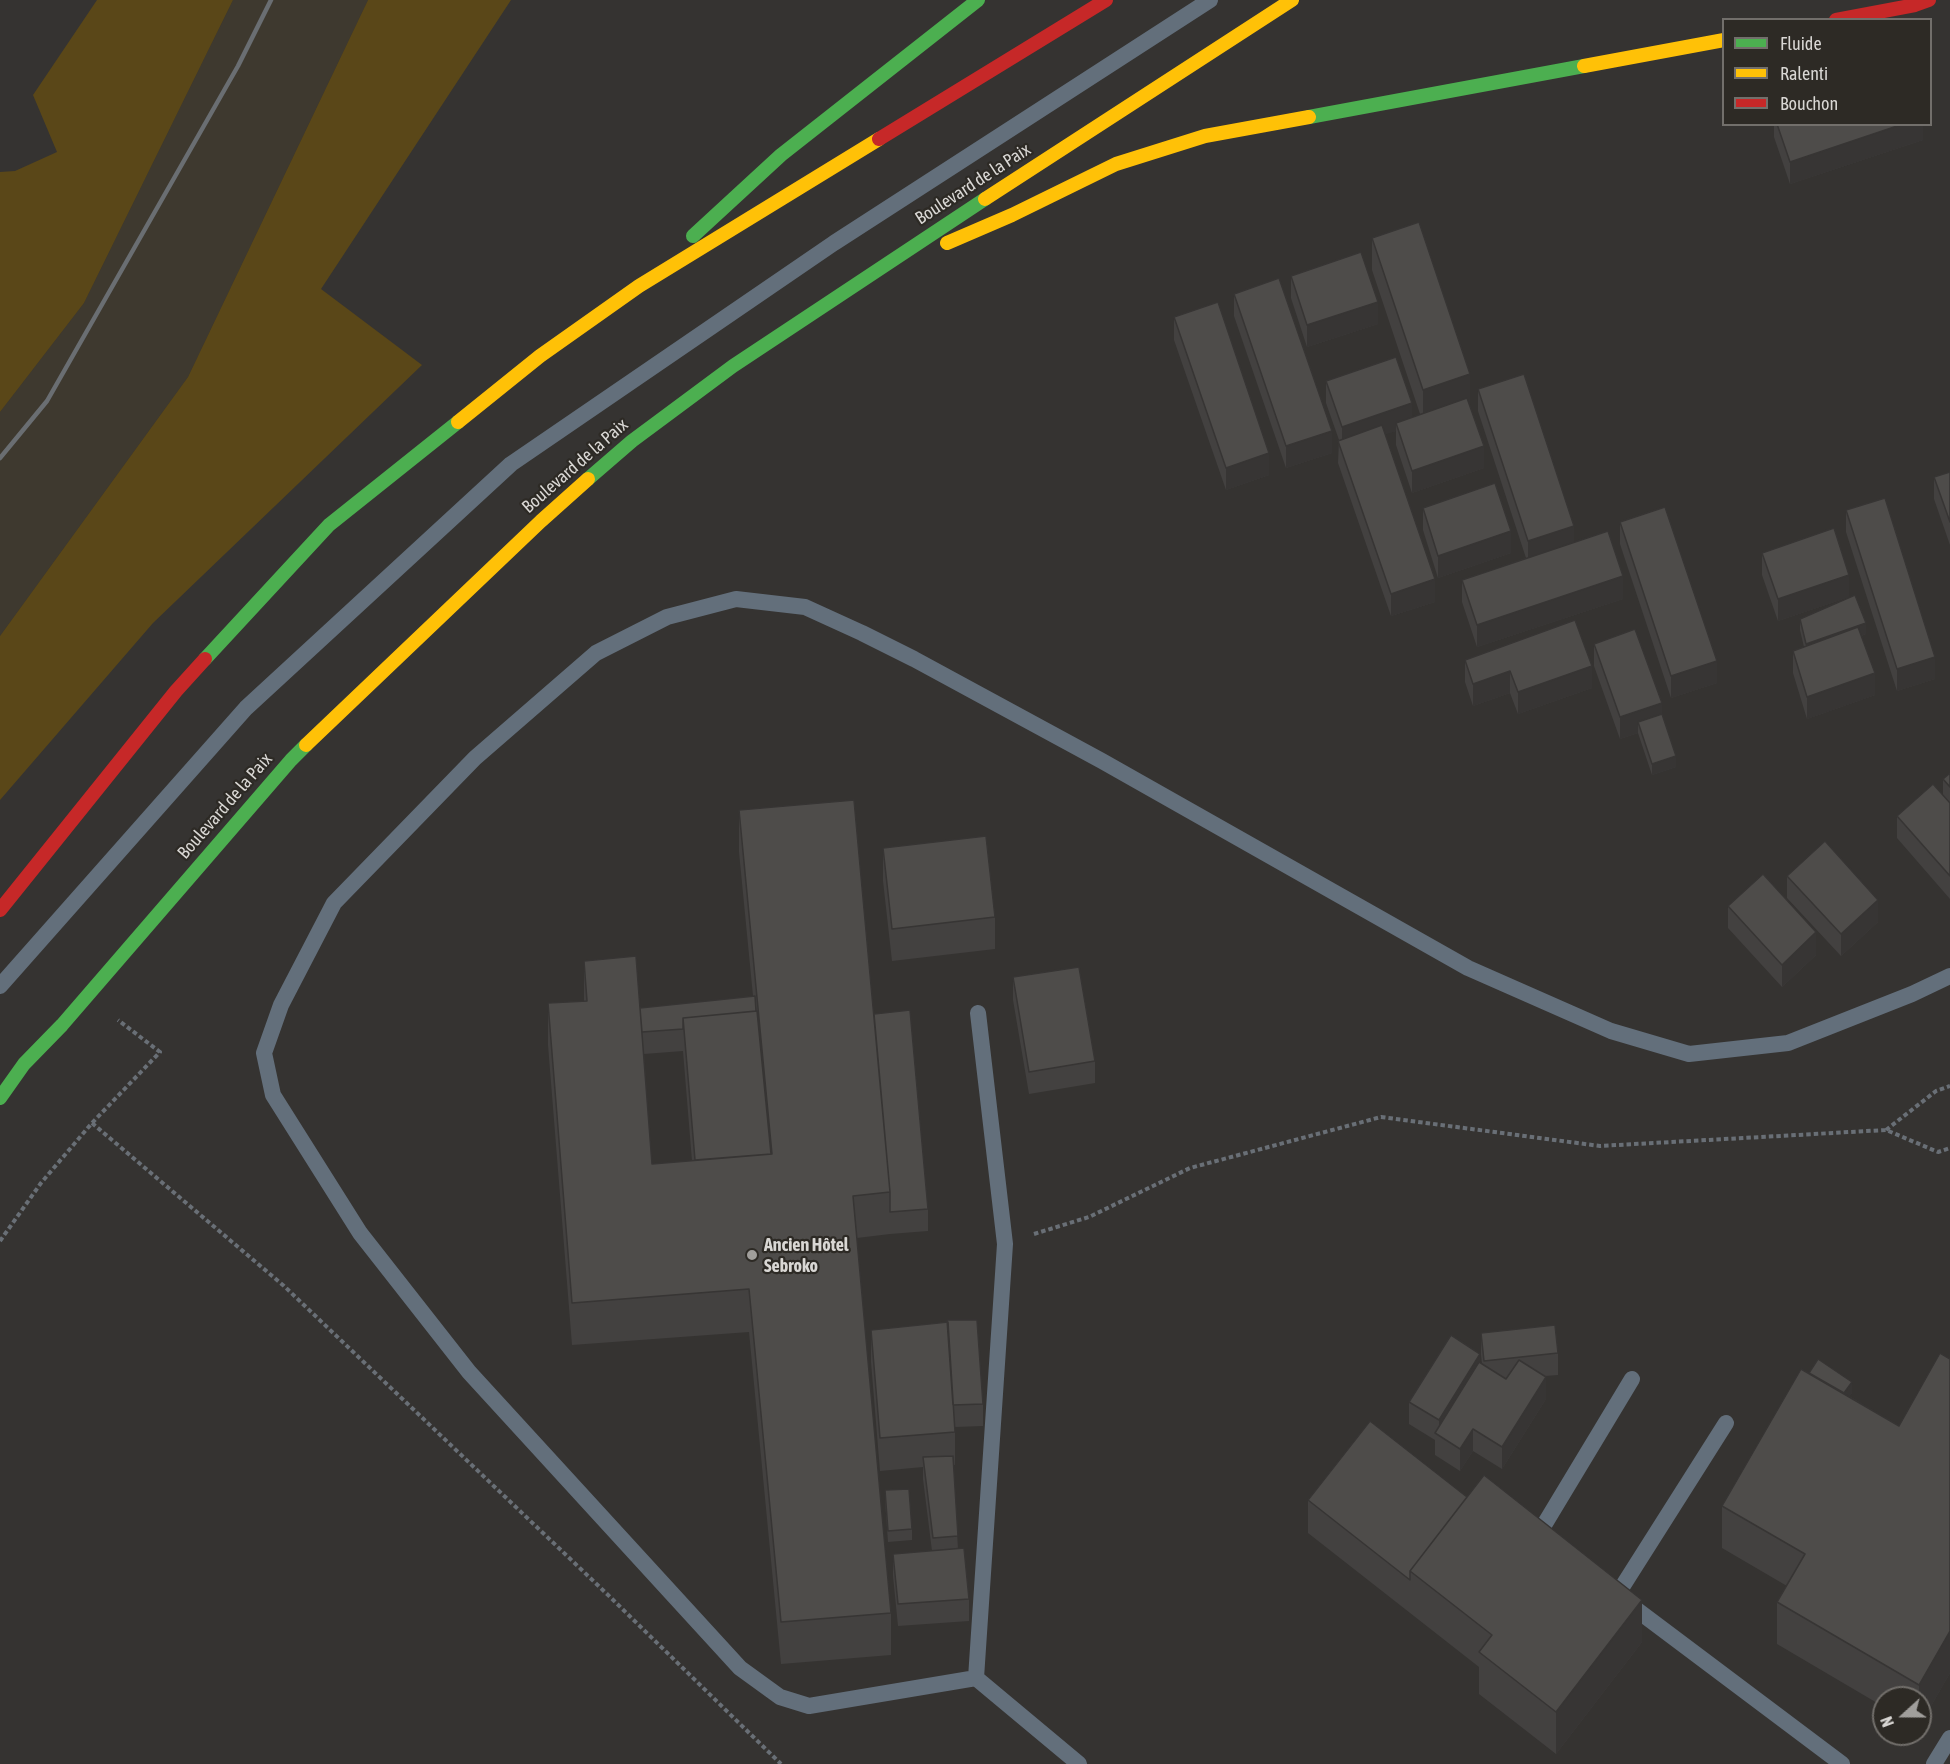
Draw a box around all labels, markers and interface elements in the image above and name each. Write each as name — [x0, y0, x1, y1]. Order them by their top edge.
legend — [1722, 18, 1932, 126]
text: Fluide — [1780, 33, 1822, 54]
text: Ralenti — [1780, 63, 1828, 84]
text: Bouchon — [1780, 93, 1838, 114]
street label: Boulevard de la Paix — [911, 139, 1035, 229]
street label: Boulevard de la Paix — [518, 414, 632, 518]
street label: Boulevard de la Paix — [173, 749, 277, 863]
place label: Ancien Hôtel Sebroko — [764, 1234, 849, 1276]
marker: Ancien Hôtel Sebroko — [745, 1248, 759, 1262]
north arrow — [1872, 1686, 1932, 1746]
text: N — [1877, 1714, 1897, 1729]

